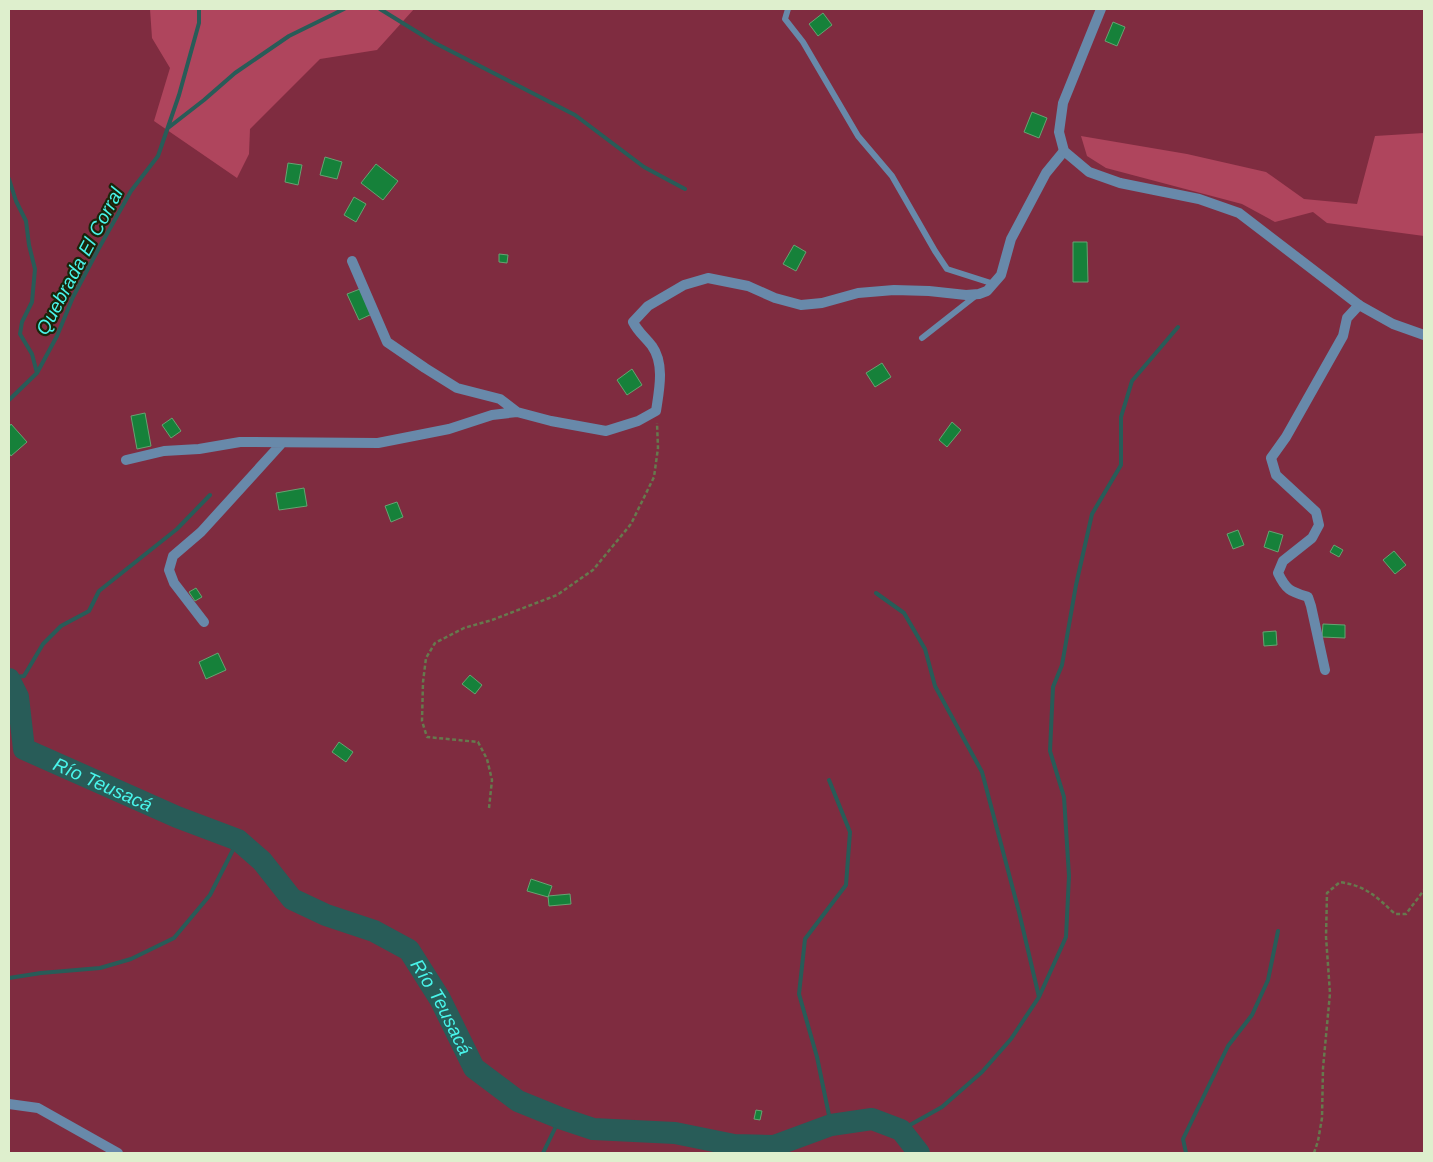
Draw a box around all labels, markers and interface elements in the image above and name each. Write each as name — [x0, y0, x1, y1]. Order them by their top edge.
water label: Quebrada El Corral — [32, 183, 127, 338]
water label: Río Teusacá — [50, 753, 156, 816]
water label: Río Teusacá — [406, 955, 476, 1058]

